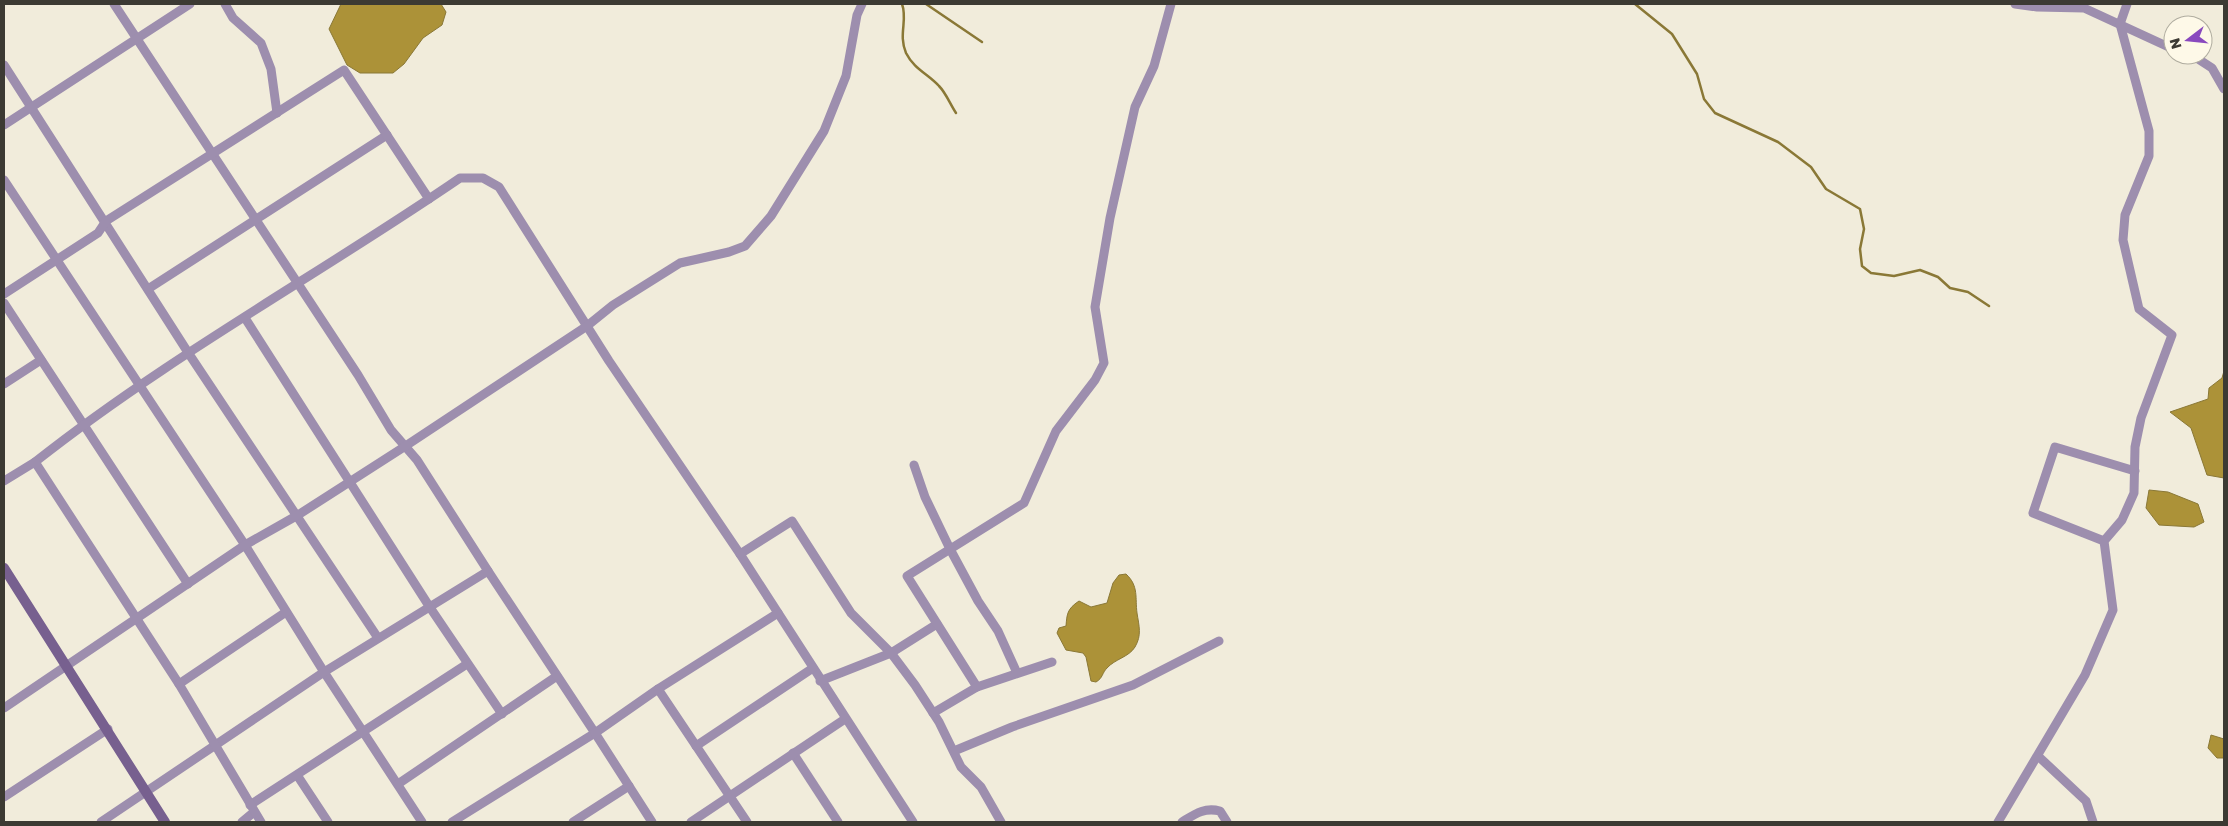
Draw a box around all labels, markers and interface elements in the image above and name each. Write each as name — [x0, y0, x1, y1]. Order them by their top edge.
north arrow — [2163, 15, 2213, 65]
text: N — [2165, 36, 2185, 51]

